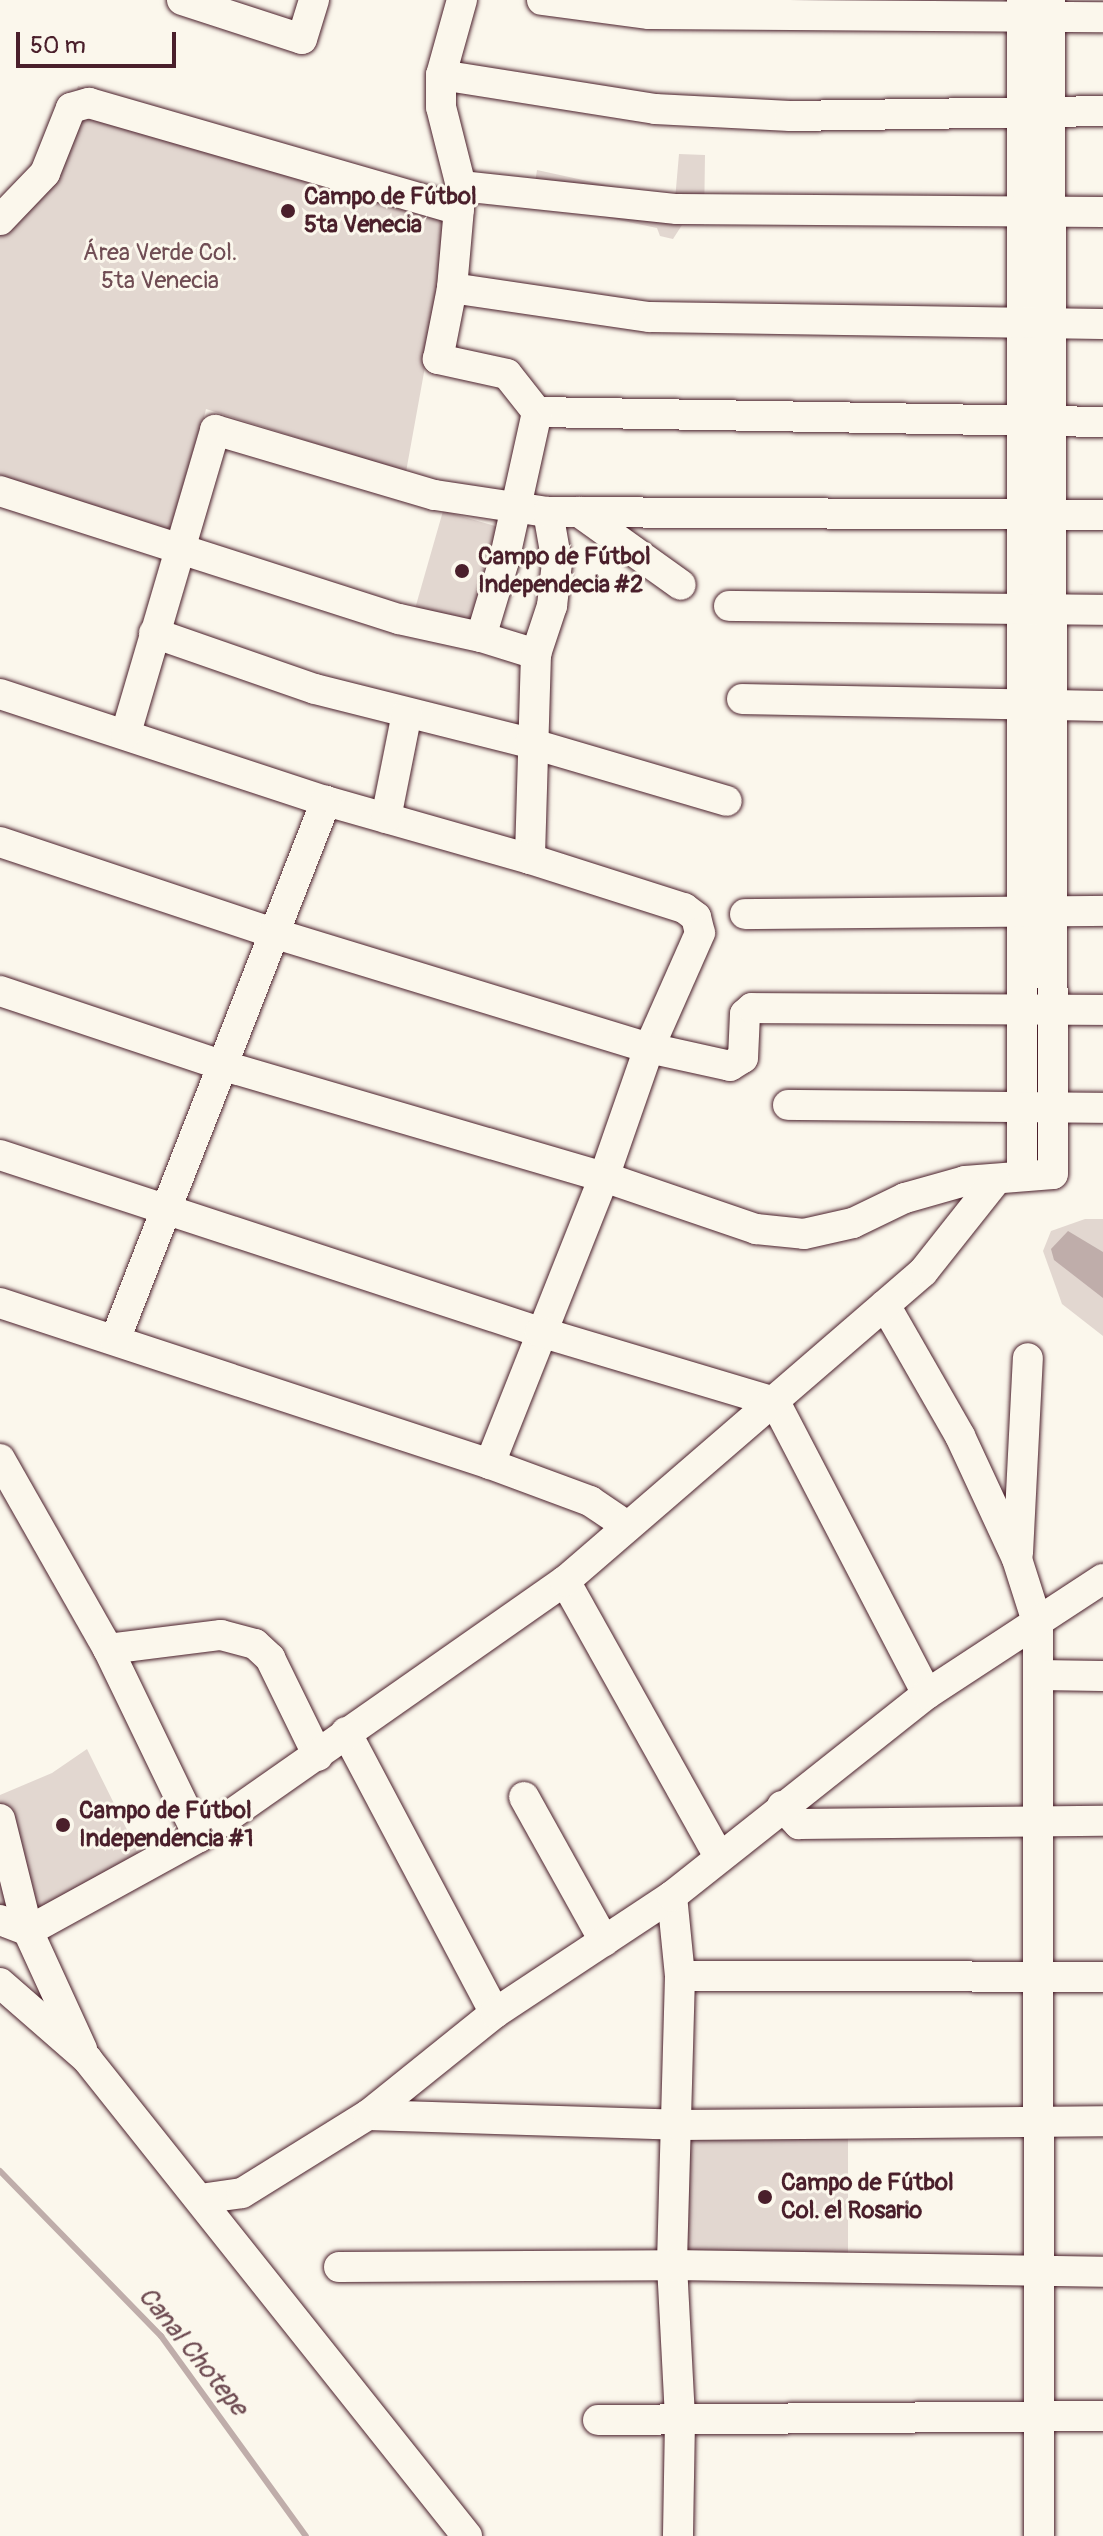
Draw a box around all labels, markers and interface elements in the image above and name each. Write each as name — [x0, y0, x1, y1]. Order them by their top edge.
scale bar — [20, 16, 180, 66]
text: 50 m — [30, 31, 86, 60]
place label: Campo de Fútbol 5ta Venecia — [304, 183, 477, 239]
marker: Campo de Fútbol 5ta Venecia — [279, 202, 297, 220]
park label: Área Verde Col. 5ta Venecia — [83, 239, 237, 295]
place label: Campo de Fútbol Independecia #2 — [478, 543, 651, 599]
marker: Campo de Fútbol Independecia #2 — [453, 562, 471, 580]
place label: Campo de Fútbol Independencia #1 — [79, 1797, 254, 1853]
marker: Campo de Fútbol Independencia #1 — [54, 1816, 72, 1834]
place label: Campo de Fútbol Col. el Rosario — [781, 2169, 954, 2225]
marker: Campo de Fútbol Col. el Rosario — [756, 2188, 774, 2206]
water label: Canal Chotepe — [131, 2281, 253, 2423]

